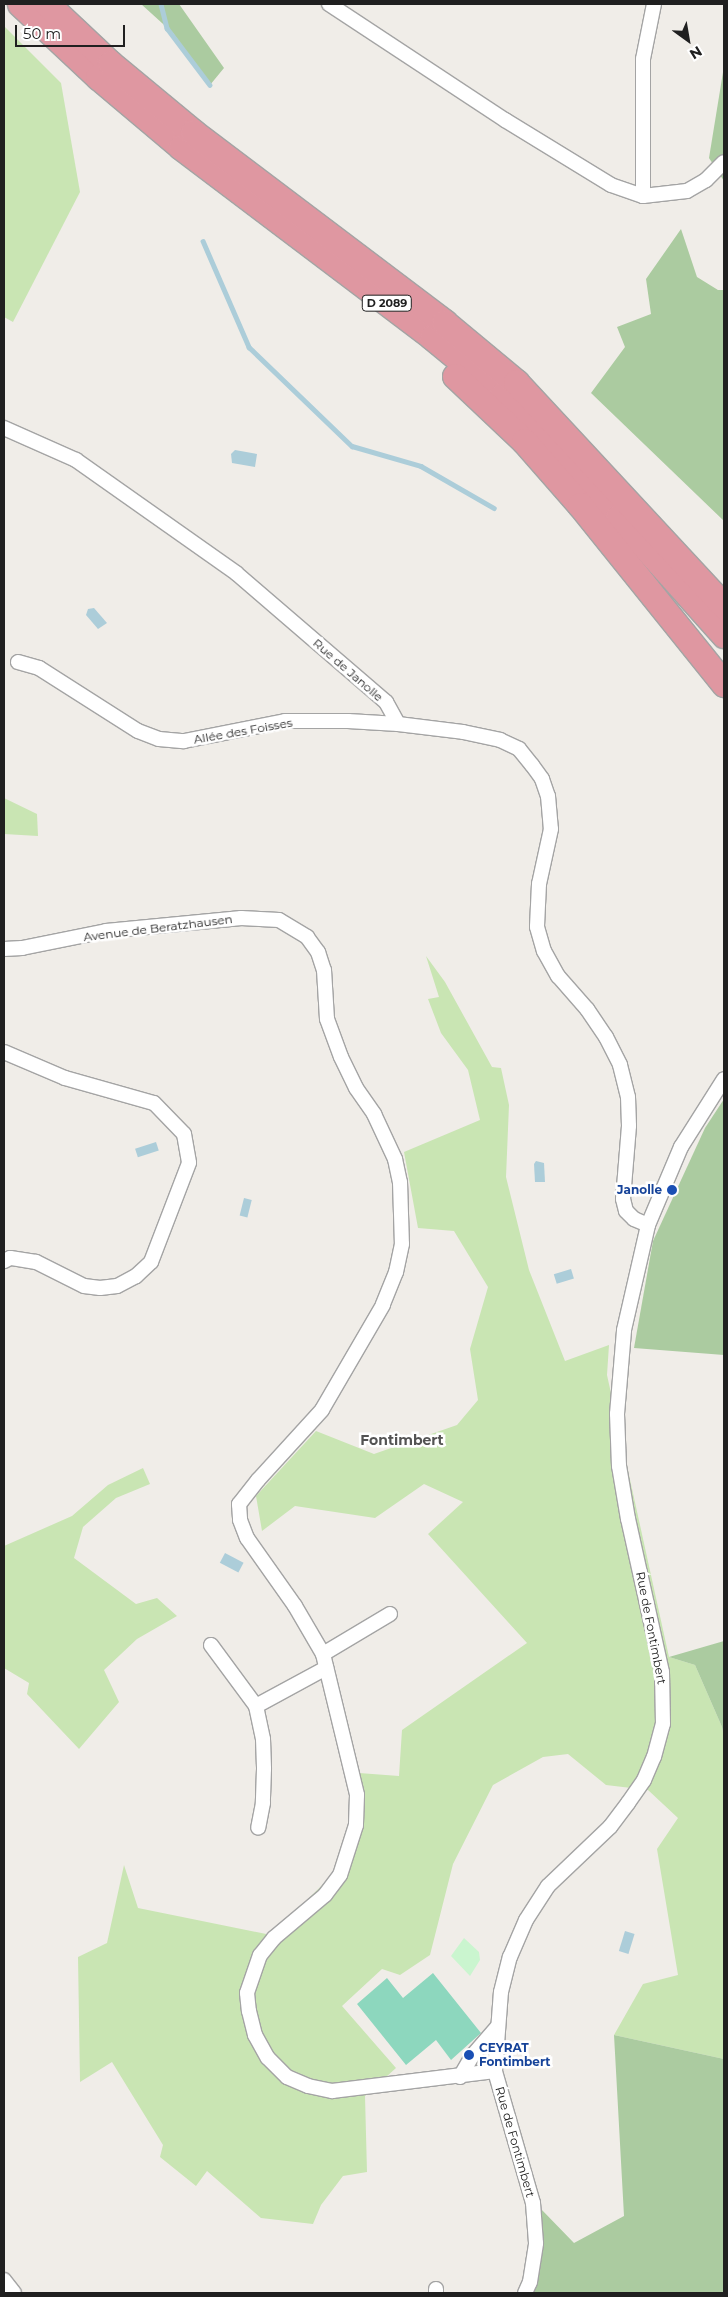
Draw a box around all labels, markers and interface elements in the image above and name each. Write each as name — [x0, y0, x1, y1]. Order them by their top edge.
scale bar — [18, 15, 128, 47]
north arrow — [663, 15, 713, 65]
text: 50 m — [23, 24, 61, 43]
text: N — [686, 42, 706, 63]
road number: D 2089 — [361, 294, 413, 312]
street label: Rue de Janolle — [310, 636, 386, 704]
street label: Allée des Foisses — [192, 715, 294, 747]
street label: Avenue de Beratzhausen — [83, 912, 233, 944]
place label: Janolle — [617, 1183, 662, 1197]
marker: Janolle — [666, 1184, 678, 1196]
district label: Fontimbert — [360, 1432, 444, 1448]
street label: Rue de Fontimbert — [633, 1570, 669, 1686]
place label: CEYRAT Fontimbert — [479, 2041, 551, 2069]
marker: CEYRAT Fontimbert — [463, 2049, 475, 2061]
street label: Rue de Fontimbert — [492, 2085, 538, 2199]

